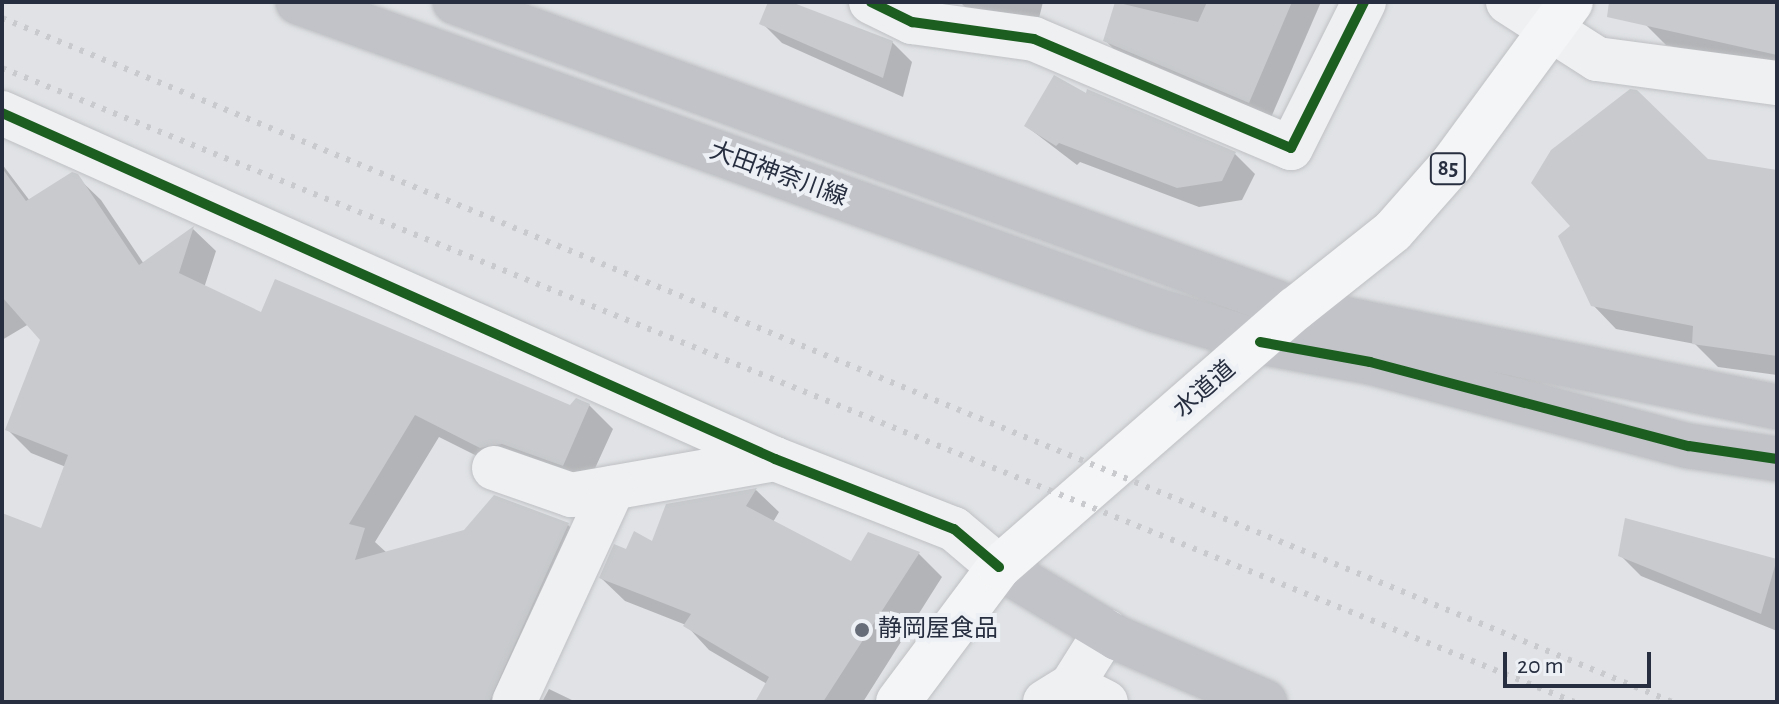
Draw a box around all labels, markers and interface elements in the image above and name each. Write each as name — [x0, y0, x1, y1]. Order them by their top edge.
street label: 大田神奈川線 — [705, 137, 851, 213]
road number: 85 — [1428, 151, 1468, 187]
street label: 水道道 — [1168, 356, 1242, 424]
place label: 静岡屋食品 — [878, 616, 998, 644]
marker: 静岡屋食品 — [853, 621, 871, 639]
scale bar — [1507, 636, 1655, 686]
text: 20 m — [1517, 654, 1564, 678]

